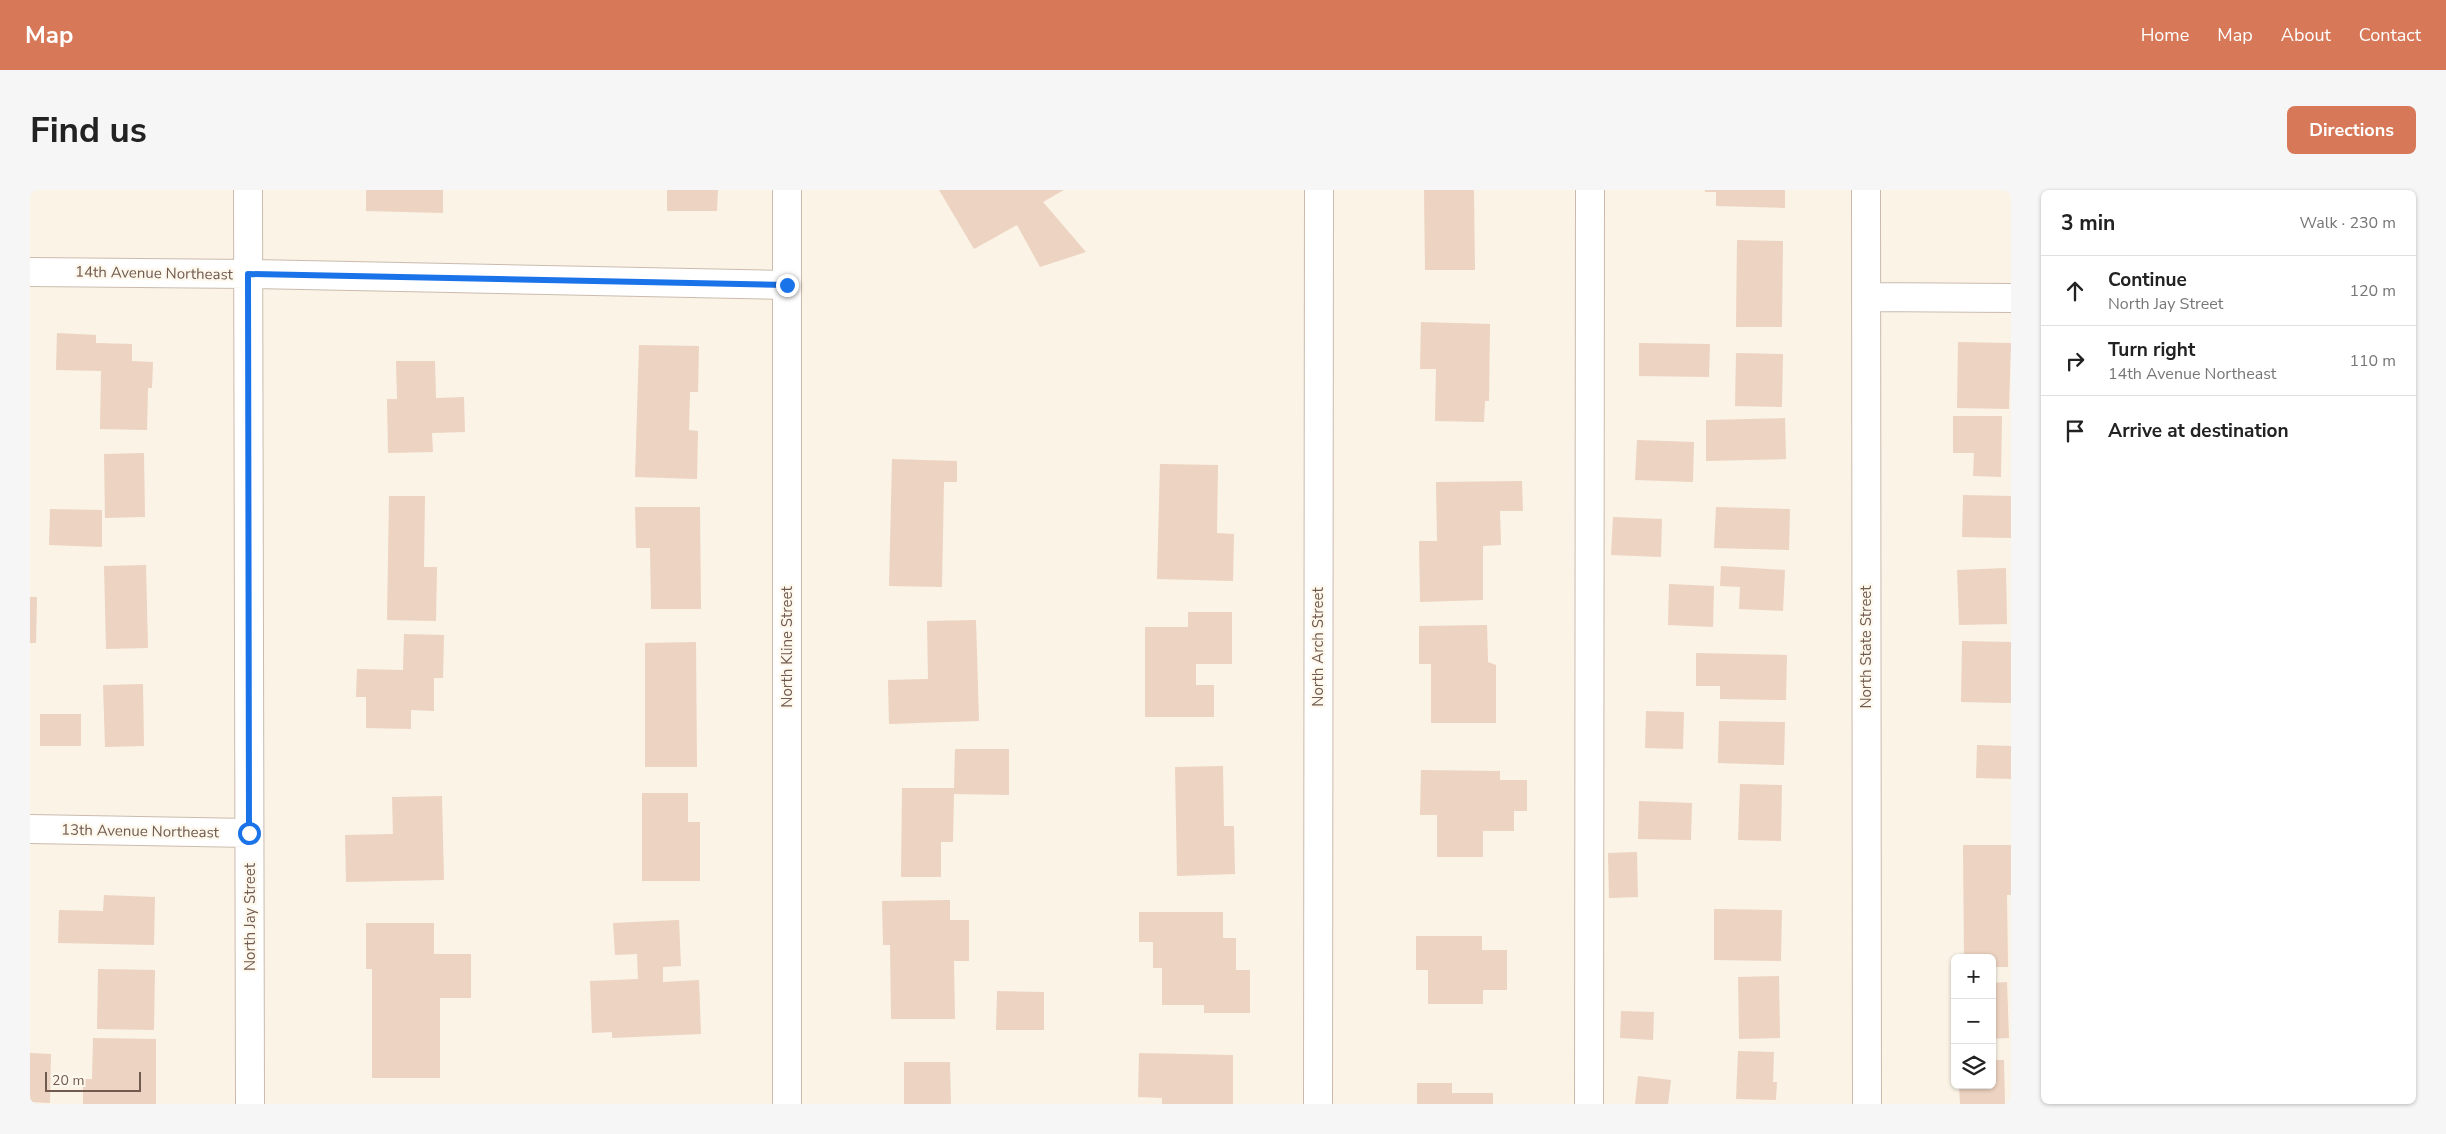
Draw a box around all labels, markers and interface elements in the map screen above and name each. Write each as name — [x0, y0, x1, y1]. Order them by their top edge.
text: Map — [25, 19, 73, 51]
text: Home — [2141, 23, 2189, 47]
text: Map — [2217, 23, 2253, 47]
text: About — [2281, 23, 2331, 47]
text: Contact — [2359, 23, 2421, 47]
button: Directions — [2287, 106, 2416, 154]
text: Find us — [30, 107, 147, 154]
text: 3 min — [2061, 209, 2115, 237]
text: Walk · 230 m — [2300, 212, 2396, 234]
street label: 14th Avenue Northeast — [75, 262, 234, 284]
text: Continue — [2108, 267, 2187, 293]
route end — [776, 274, 799, 297]
icon: ahead — [2061, 277, 2089, 305]
text: 120 m — [2349, 280, 2396, 302]
text: North Jay Street — [2108, 293, 2223, 315]
text: Turn right — [2108, 337, 2195, 363]
icon: right — [2061, 347, 2089, 375]
text: 110 m — [2349, 350, 2396, 372]
text: 14th Avenue Northeast — [2108, 363, 2276, 385]
icon: arrive — [2061, 417, 2089, 445]
text: Arrive at destination — [2108, 418, 2289, 444]
street label: North State Street — [1856, 585, 1876, 709]
street label: North Kline Street — [777, 586, 797, 708]
street label: North Arch Street — [1308, 587, 1328, 707]
street label: 13th Avenue Northeast — [61, 820, 220, 842]
route start — [238, 822, 261, 845]
street label: North Jay Street — [240, 862, 260, 971]
map controls — [1951, 954, 1996, 1089]
button: + — [1951, 954, 1996, 999]
button: − — [1951, 999, 1996, 1044]
button: layers — [1951, 1044, 1996, 1089]
scale bar — [45, 1069, 141, 1092]
text: 20 m — [52, 1071, 84, 1090]

